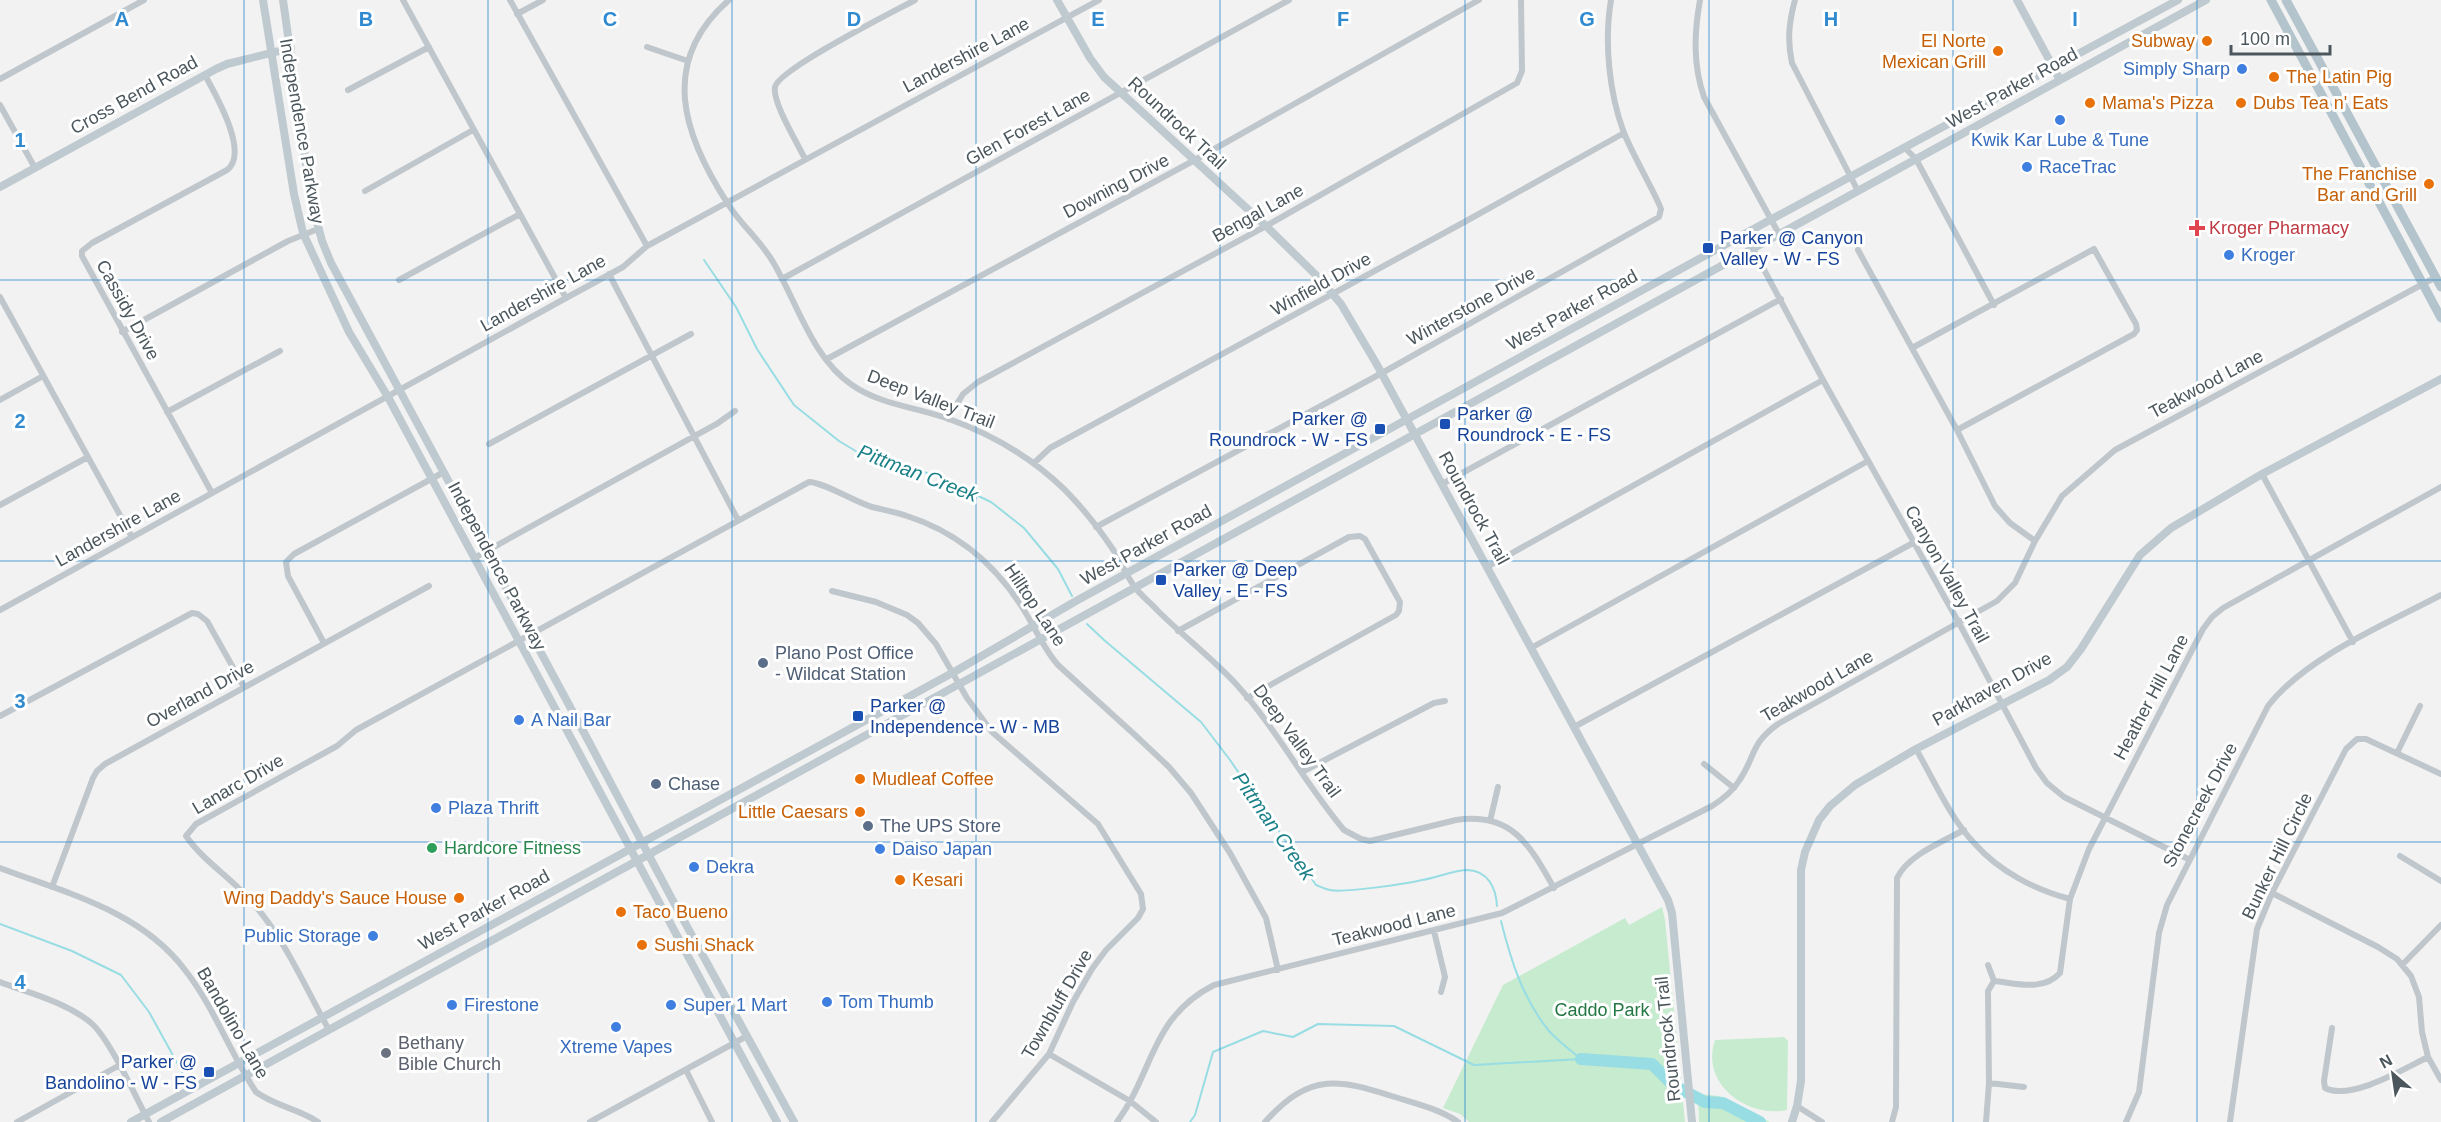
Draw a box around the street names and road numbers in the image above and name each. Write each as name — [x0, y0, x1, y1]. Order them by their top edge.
street label: Landershire Lane — [899, 13, 1033, 97]
street label: Independence Parkway — [276, 37, 328, 225]
street label: West Parker Road — [1943, 44, 2081, 132]
street label: Cross Bend Road — [67, 52, 201, 138]
street label: Roundrock Trail — [1124, 73, 1230, 173]
street label: Glen Forest Lane — [962, 85, 1094, 169]
street label: Downing Drive — [1060, 150, 1172, 222]
street label: Bengal Lane — [1209, 180, 1307, 246]
street label: Winfield Drive — [1268, 248, 1374, 320]
street label: Landershire Lane — [477, 250, 609, 336]
street label: Cassidy Drive — [92, 257, 164, 363]
street label: Winterstone Drive — [1404, 263, 1538, 349]
street label: West Parker Road — [1503, 266, 1641, 354]
street label: Teakwood Lane — [2146, 346, 2266, 422]
street label: Deep Valley Trail — [865, 366, 997, 432]
street label: Roundrock Trail — [1435, 448, 1513, 568]
street label: Independence Parkway — [444, 478, 550, 654]
street label: Landershire Lane — [52, 485, 184, 571]
street label: West Parker Road — [1077, 501, 1215, 589]
street label: Canyon Valley Trail — [1901, 502, 1993, 646]
street label: Hilltop Lane — [1000, 560, 1070, 650]
street label: Heather Hill Lane — [2110, 631, 2192, 763]
street label: Teakwood Lane — [1757, 646, 1877, 726]
street label: Parkhaven Drive — [1929, 648, 2055, 730]
street label: Overland Drive — [143, 656, 257, 732]
street label: Deep Valley Trail — [1249, 681, 1345, 801]
street label: Stonecreek Drive — [2159, 739, 2241, 871]
street label: Lanarc Drive — [189, 750, 287, 818]
street label: Bunker Hill Circle — [2238, 790, 2316, 922]
street label: West Parker Road — [415, 866, 553, 954]
street label: Teakwood Lane — [1330, 900, 1458, 950]
street label: Townbluff Drive — [1018, 946, 1096, 1062]
street label: Bandolino Lane — [193, 964, 273, 1082]
street label: Roundrock Trail — [1651, 975, 1685, 1103]

